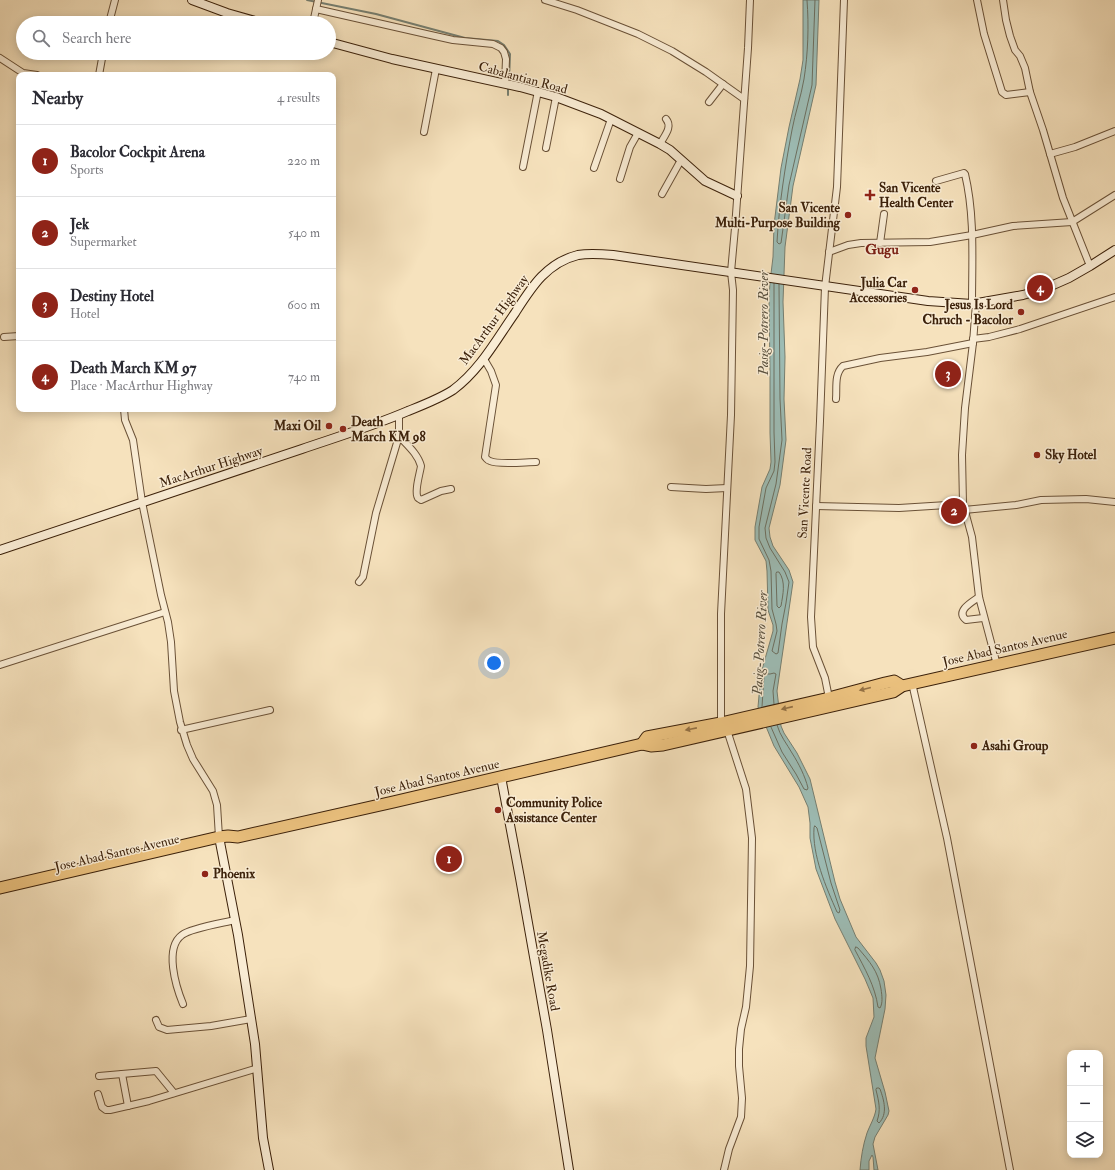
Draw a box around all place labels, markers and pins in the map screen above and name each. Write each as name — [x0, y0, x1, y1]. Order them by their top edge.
place label: San Vicente Health Center — [879, 180, 955, 211]
marker: San Vicente Health Center — [864, 189, 876, 201]
place label: San Vicente Multi-Purpose Building — [714, 200, 841, 232]
marker: San Vicente Multi-Purpose Building — [843, 210, 853, 220]
pin: 4 — [1027, 273, 1053, 303]
place label: Julia Car Accessories — [849, 275, 908, 306]
marker: Julia Car Accessories — [910, 285, 920, 295]
place label: Jesus Is Lord Chruch - Bacolor — [922, 297, 1014, 328]
marker: Jesus Is Lord Chruch - Bacolor — [1016, 307, 1026, 317]
pin: 3 — [935, 359, 961, 389]
place label: Death March KM 98 — [350, 414, 426, 445]
place label: Maxi Oil — [273, 418, 322, 434]
marker: Maxi Oil — [324, 421, 334, 431]
marker: Death March KM 98 — [338, 424, 348, 434]
place label: Sky Hotel — [1045, 447, 1097, 464]
marker: Sky Hotel — [1032, 450, 1042, 460]
pin: 2 — [941, 496, 967, 526]
place label: Asahi Group — [981, 738, 1049, 755]
marker: Asahi Group — [969, 741, 979, 751]
place label: Community Police Assistance Center — [505, 795, 603, 826]
marker: Community Police Assistance Center — [493, 805, 503, 815]
pin: 1 — [436, 844, 462, 874]
place label: Phoenix — [213, 866, 255, 882]
marker: Phoenix — [200, 869, 210, 879]

